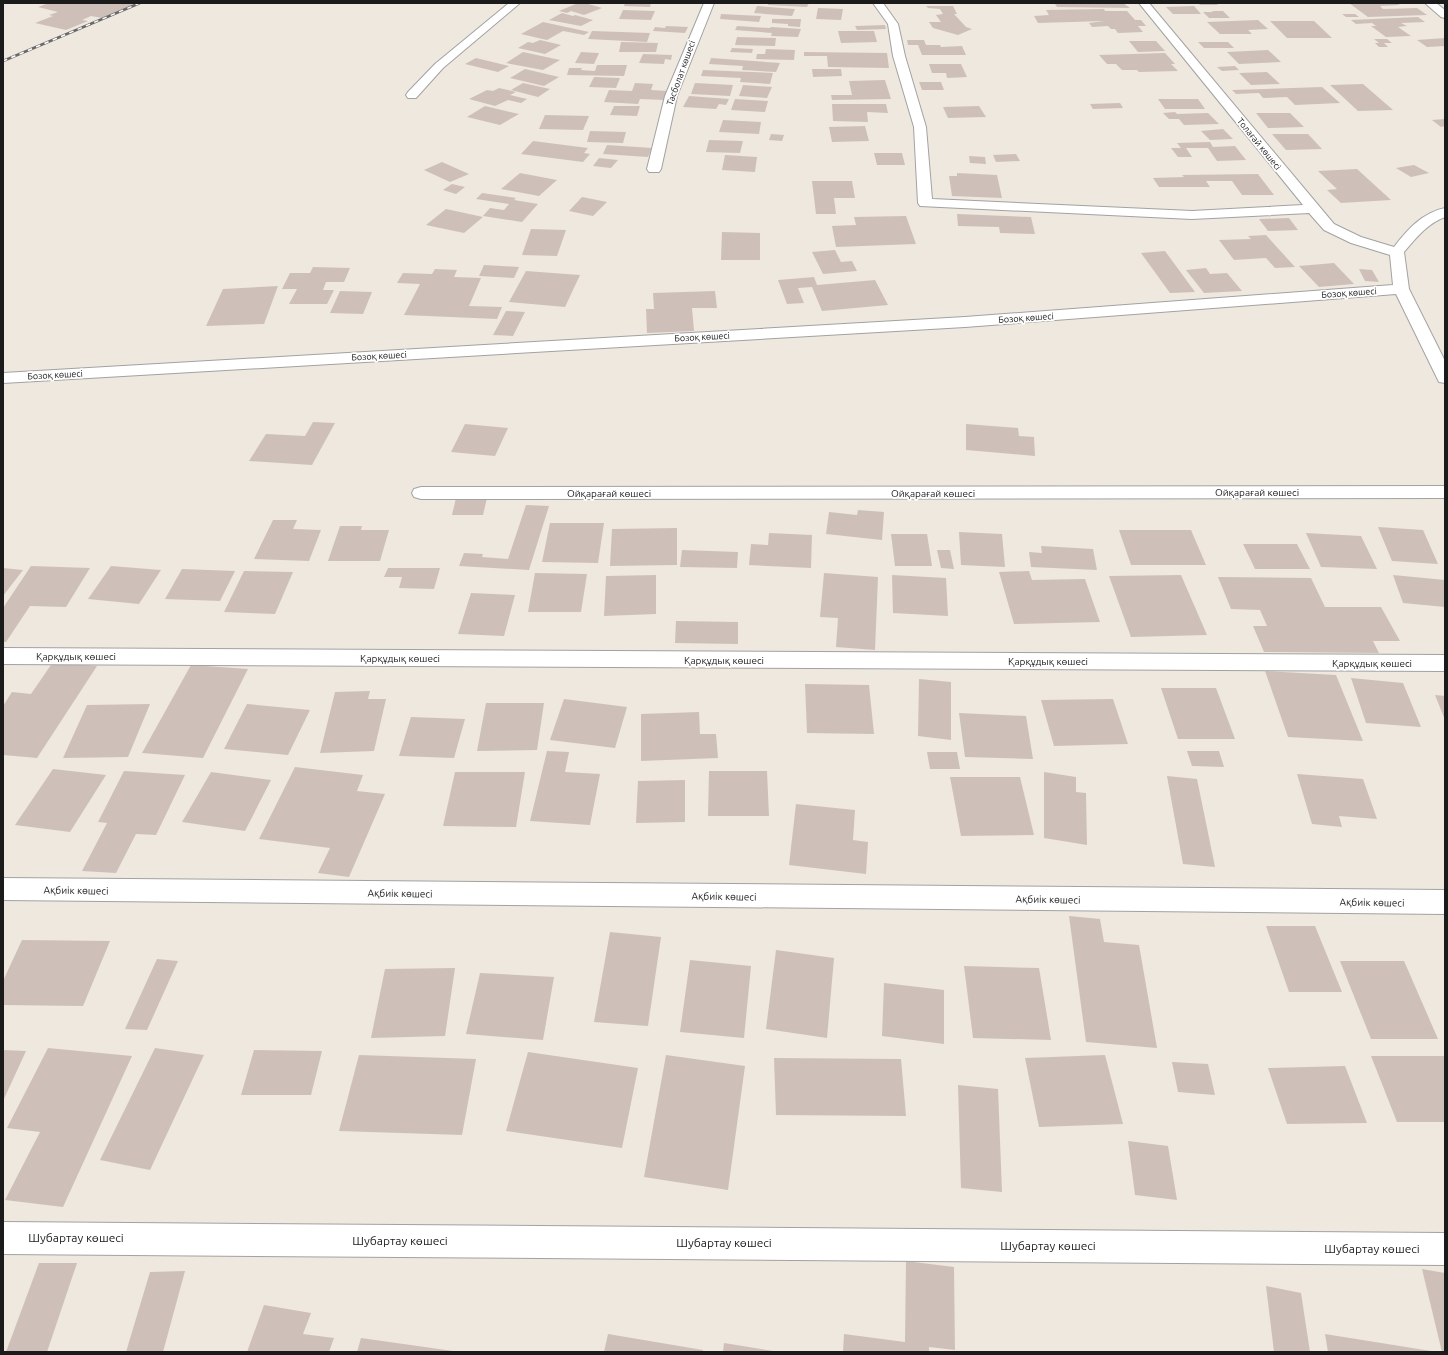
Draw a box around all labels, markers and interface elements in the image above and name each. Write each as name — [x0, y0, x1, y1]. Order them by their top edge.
street label: Тасболат көшесі — [665, 39, 697, 107]
street label: Толағай көшесі — [1235, 116, 1283, 172]
street label: Бозоқ көшесі — [1321, 286, 1377, 300]
street label: Бозоқ көшесі — [998, 311, 1054, 325]
street label: Бозоқ көшесі — [674, 331, 730, 343]
street label: Бозоқ көшесі — [351, 350, 407, 362]
street label: Бозоқ көшесі — [27, 369, 83, 381]
street label: Ойқарағай көшесі — [1215, 487, 1299, 498]
street label: Ойқарағай көшесі — [567, 488, 651, 499]
street label: Ойқарағай көшесі — [891, 488, 975, 499]
street label: Қарқұдық көшесі — [36, 651, 116, 662]
street label: Қарқұдық көшесі — [360, 653, 440, 664]
street label: Қарқұдық көшесі — [684, 655, 764, 666]
street label: Қарқұдық көшесі — [1008, 656, 1088, 667]
street label: Қарқұдық көшесі — [1332, 658, 1412, 669]
street label: Ақбиік көшесі — [43, 884, 109, 897]
street label: Ақбиік көшесі — [367, 887, 433, 900]
street label: Ақбиік көшесі — [691, 890, 757, 903]
street label: Ақбиік көшесі — [1015, 893, 1081, 906]
street label: Ақбиік көшесі — [1339, 896, 1405, 909]
street label: Шубартау көшесі — [28, 1231, 124, 1244]
street label: Шубартау көшесі — [352, 1234, 448, 1247]
street label: Шубартау көшесі — [676, 1236, 772, 1249]
street label: Шубартау көшесі — [1000, 1239, 1096, 1252]
street label: Шубартау көшесі — [1324, 1242, 1420, 1255]

